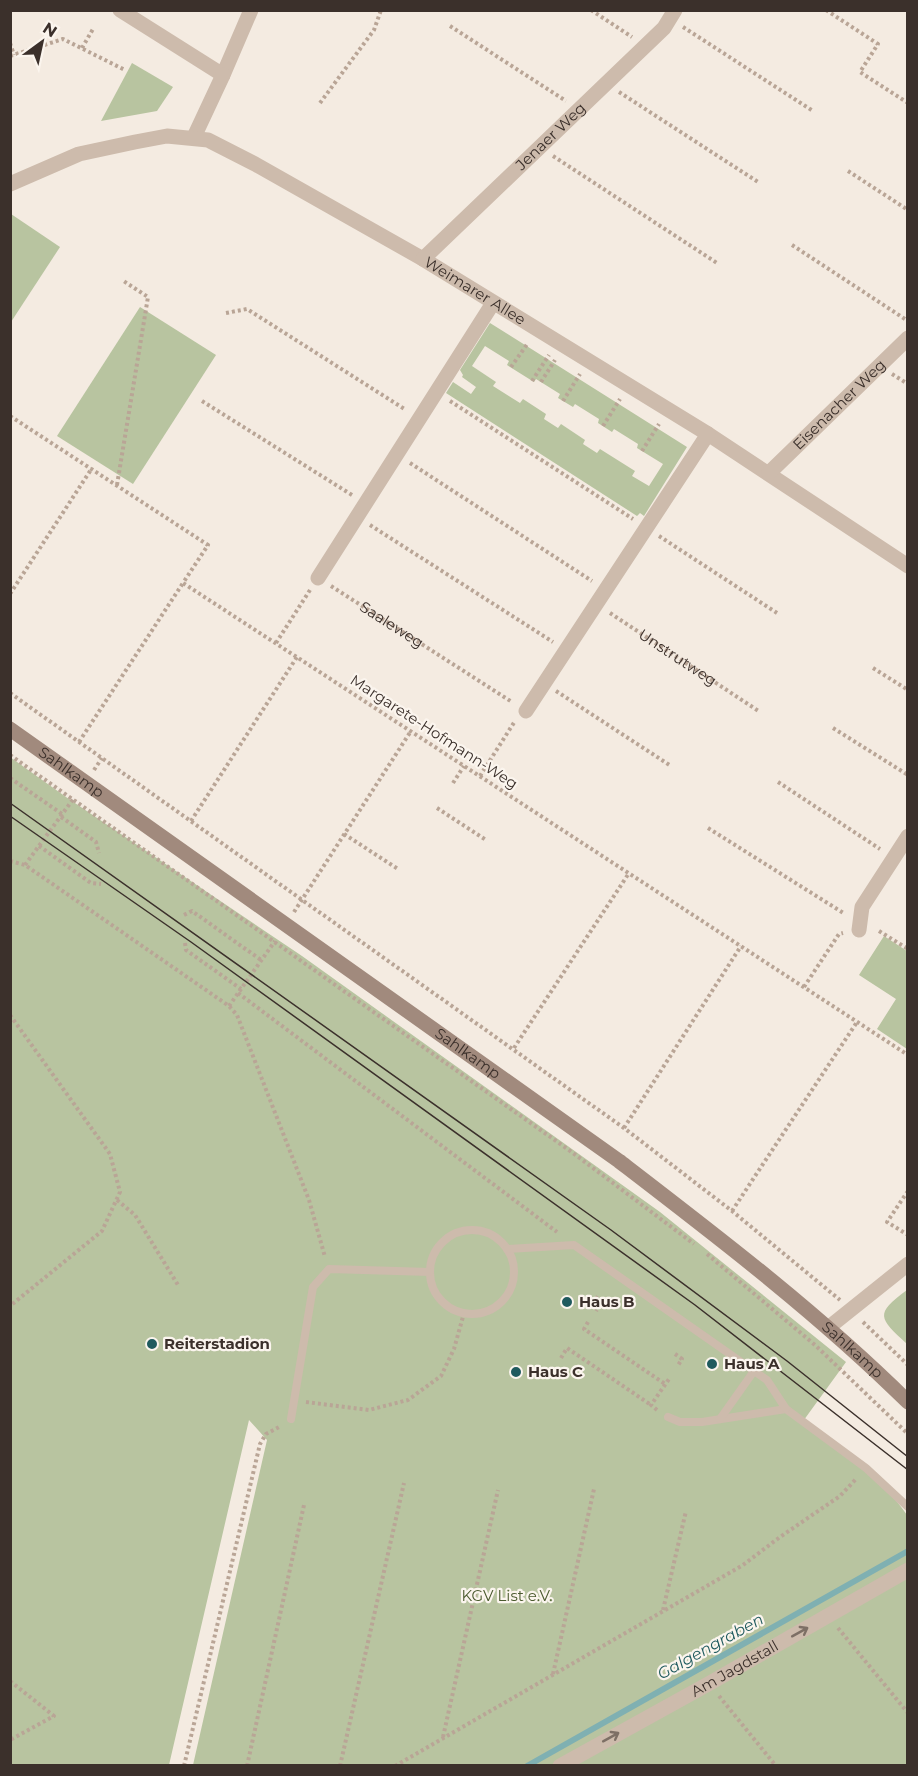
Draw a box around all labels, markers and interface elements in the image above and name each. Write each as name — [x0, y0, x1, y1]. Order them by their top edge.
north arrow — [12, 12, 72, 72]
text: N — [39, 18, 60, 41]
street label: Jenaer Weg — [511, 98, 589, 175]
street label: Weimarer Allee — [421, 252, 529, 329]
street label: Eisenacher Weg — [789, 355, 889, 454]
street label: Saaleweg — [356, 597, 427, 652]
street label: Unstrutweg — [635, 625, 721, 690]
street label: Margarete-Hofmann-Weg — [347, 670, 522, 793]
street label: Sahlkamp — [35, 742, 108, 802]
street label: Sahlkamp — [431, 1023, 504, 1083]
place label: Haus B — [579, 1292, 634, 1311]
marker: Haus B — [560, 1295, 574, 1309]
street label: Sahlkamp — [818, 1317, 887, 1382]
place label: Reiterstadion — [164, 1334, 270, 1353]
marker: Reiterstadion — [145, 1337, 159, 1351]
place label: Haus A — [724, 1354, 780, 1373]
marker: Haus A — [705, 1357, 719, 1371]
place label: Haus C — [528, 1362, 583, 1381]
marker: Haus C — [509, 1365, 523, 1379]
park label: KGV List e.V. — [461, 1586, 553, 1605]
water label: Galgengraben — [654, 1609, 767, 1683]
one-way arrow — [791, 1626, 808, 1638]
street label: Am Jagdstall — [687, 1636, 782, 1701]
one-way arrow — [602, 1731, 619, 1743]

